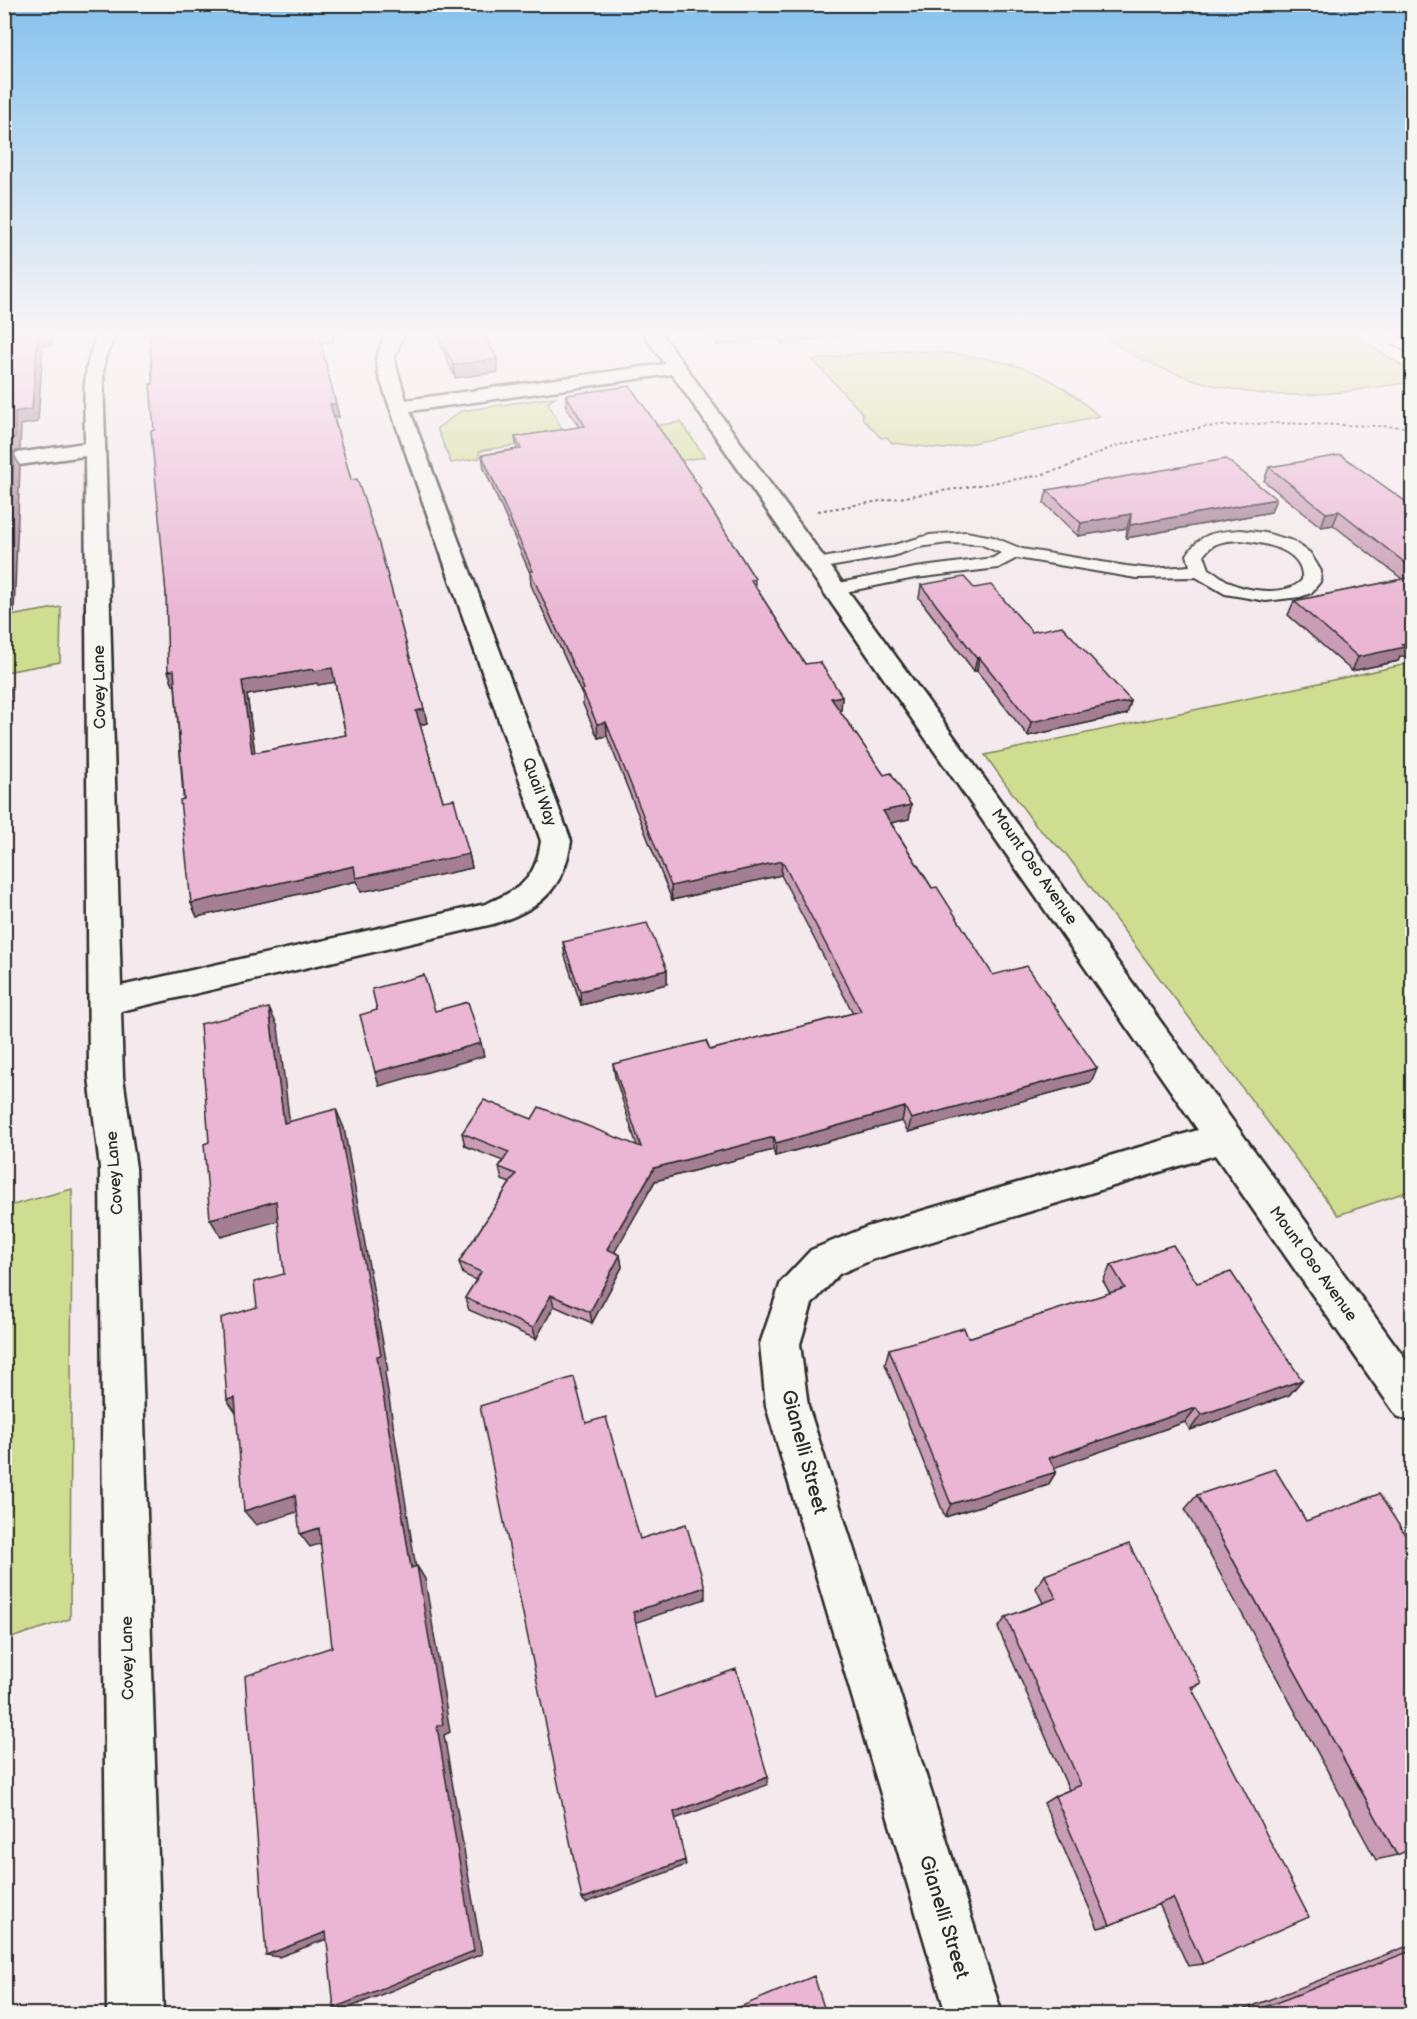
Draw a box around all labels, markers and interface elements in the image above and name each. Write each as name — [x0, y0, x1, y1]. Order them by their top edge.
street label: Covey Lane — [90, 644, 110, 729]
street label: Quail Way — [518, 755, 560, 829]
street label: Mount Oso Avenue — [987, 805, 1081, 929]
street label: Covey Lane — [103, 1130, 127, 1216]
street label: Mount Oso Avenue — [1265, 1203, 1361, 1325]
street label: Gianelli Street — [776, 1387, 832, 1517]
street label: Covey Lane — [118, 1615, 138, 1700]
street label: Gianelli Street — [914, 1852, 974, 1982]

